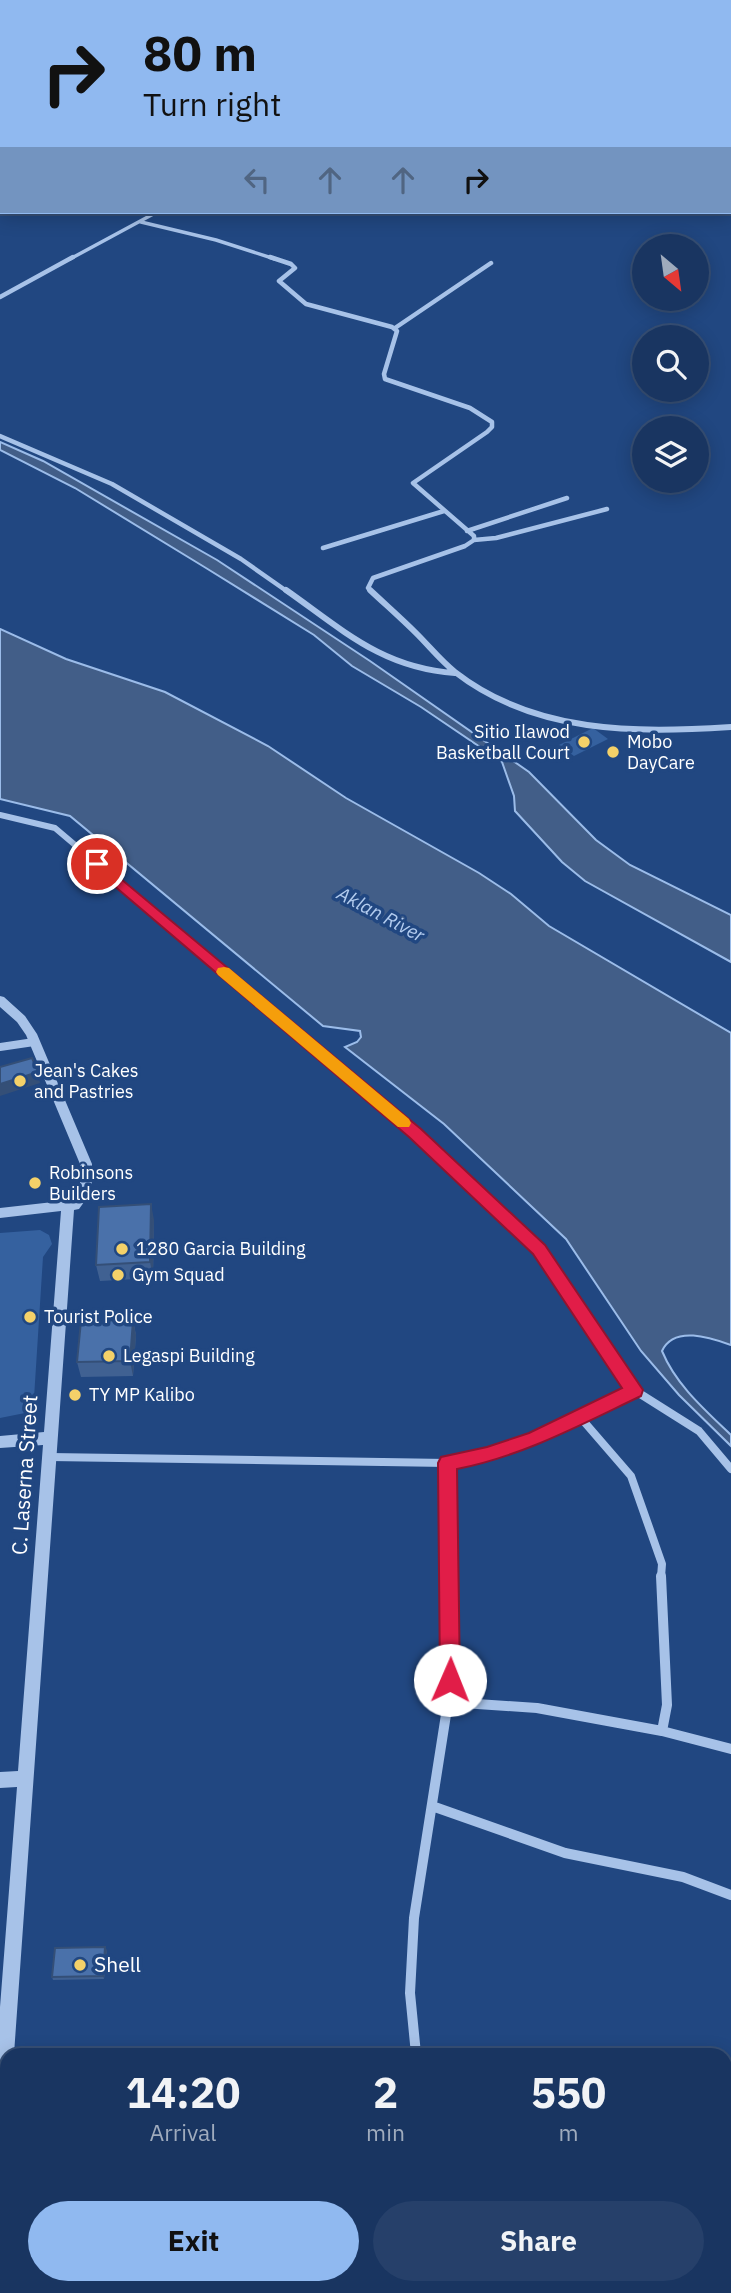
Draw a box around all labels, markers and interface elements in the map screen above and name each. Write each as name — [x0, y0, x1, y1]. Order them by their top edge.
text: 80 m — [143, 21, 257, 84]
icon: right — [28, 28, 119, 119]
text: Turn right — [143, 83, 281, 125]
icon: left — [238, 161, 276, 199]
icon: ahead — [311, 161, 349, 199]
icon: ahead — [384, 161, 422, 199]
icon: right — [457, 161, 495, 199]
north arrow — [632, 234, 709, 312]
map controls — [632, 234, 709, 493]
button: search — [632, 325, 709, 402]
button: layers — [632, 416, 709, 493]
place label: Sitio Ilawod Basketball Court — [436, 720, 570, 764]
place label: Mobo DayCare — [627, 730, 695, 774]
marker: Sitio Ilawod Basketball Court — [576, 734, 592, 750]
marker: Mobo DayCare — [605, 744, 621, 760]
pin — [67, 834, 127, 894]
icon: arrive — [78, 845, 116, 883]
water label: Aklan River — [332, 880, 430, 948]
place label: Jean's Cakes and Pastries — [34, 1059, 139, 1103]
marker: Jean's Cakes and Pastries — [12, 1073, 28, 1089]
place label: Robinsons Builders — [49, 1161, 133, 1205]
marker: Robinsons Builders — [27, 1175, 43, 1191]
place label: 1280 Garcia Building — [136, 1237, 306, 1260]
marker: 1280 Garcia Building — [114, 1241, 130, 1257]
place label: Gym Squad — [132, 1263, 225, 1286]
marker: Gym Squad — [110, 1267, 126, 1283]
place label: Tourist Police — [44, 1305, 153, 1328]
marker: Tourist Police — [22, 1309, 38, 1325]
place label: Legaspi Building — [123, 1344, 255, 1367]
marker: Legaspi Building — [101, 1348, 117, 1364]
place label: TY MP Kalibo — [89, 1383, 195, 1406]
marker: TY MP Kalibo — [67, 1387, 83, 1403]
street label: C. Laserna Street — [4, 1394, 44, 1556]
position arrow — [413, 1643, 487, 1717]
place label: Shell — [94, 1950, 141, 1978]
marker: Shell — [72, 1957, 88, 1973]
text: 14:20 — [126, 2065, 240, 2120]
text: 2 — [373, 2065, 398, 2120]
text: 550 — [531, 2065, 606, 2120]
text: Arrival — [150, 2117, 217, 2147]
text: min — [366, 2117, 405, 2147]
text: m — [558, 2117, 579, 2147]
button: Exit — [28, 2201, 359, 2281]
button: Share — [373, 2201, 704, 2281]

